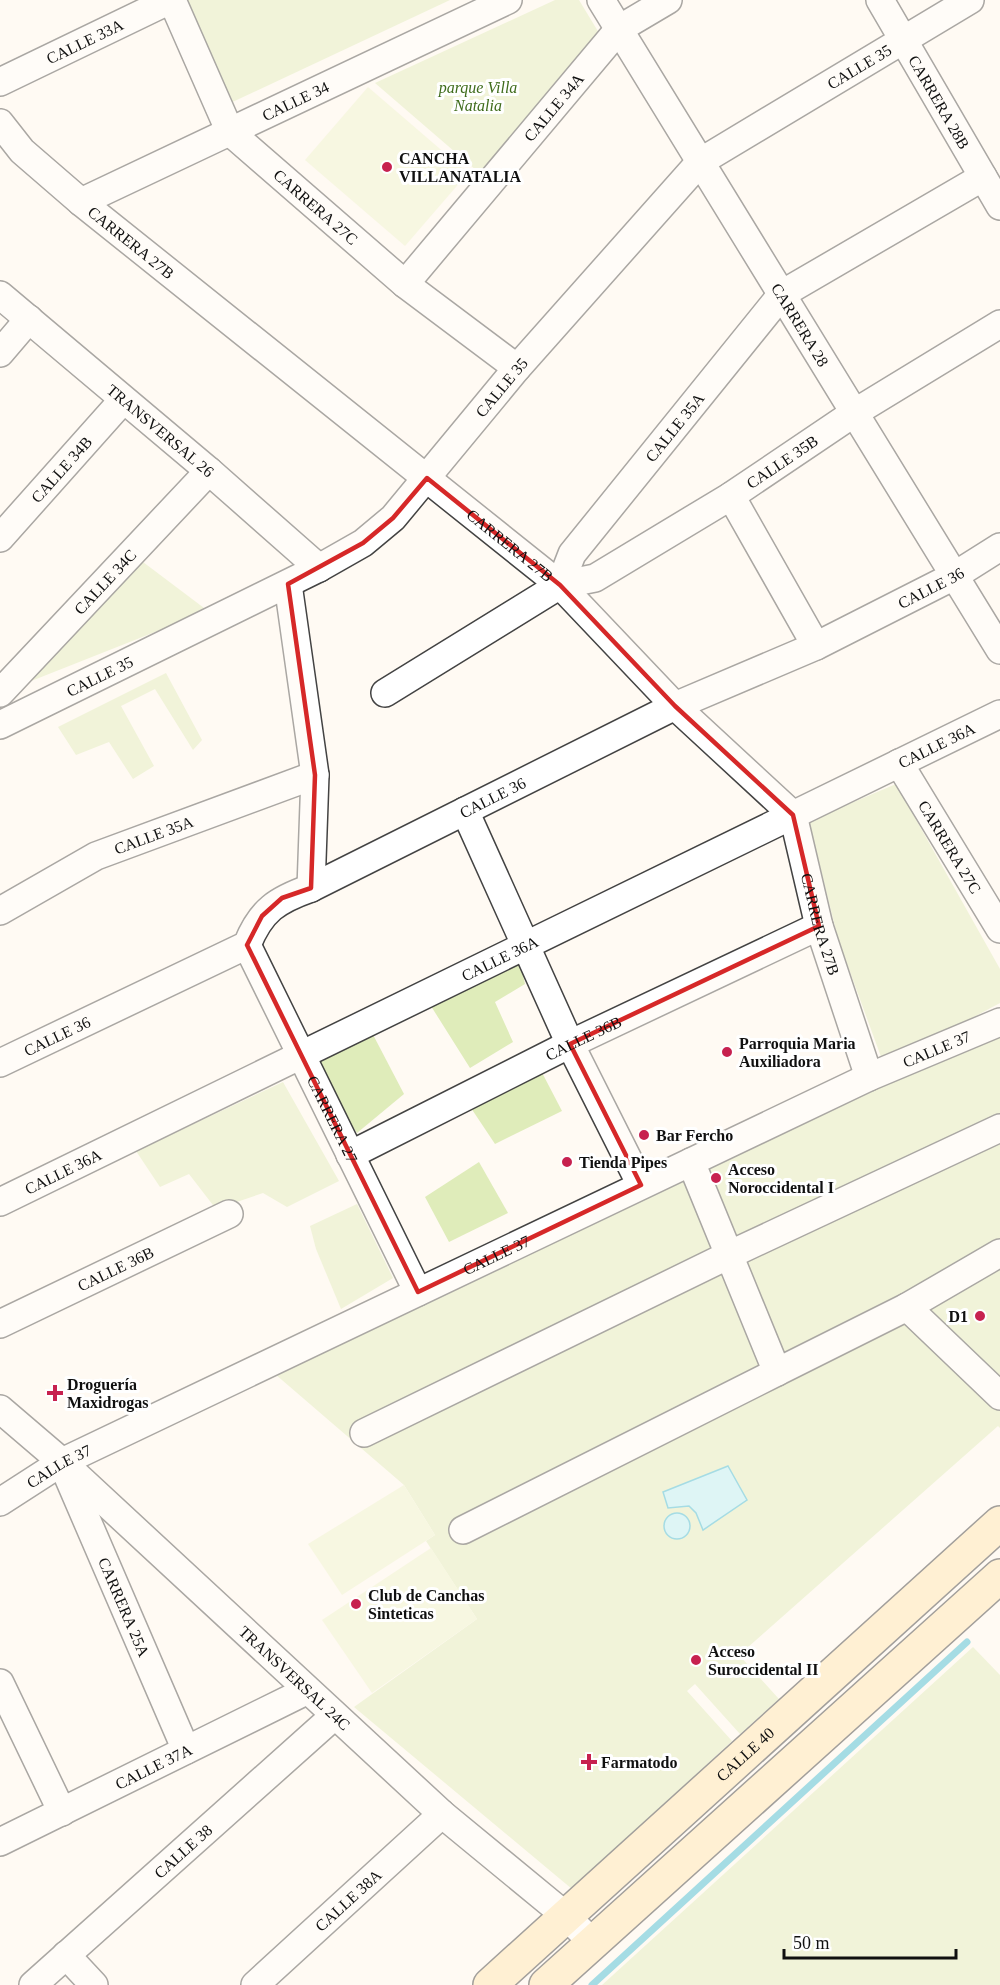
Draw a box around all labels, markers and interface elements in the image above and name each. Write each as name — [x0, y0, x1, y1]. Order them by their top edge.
street label: CALLE 33A — [44, 16, 126, 67]
street label: CALLE 35 — [824, 41, 895, 93]
street label: CARRERA 28B — [905, 52, 973, 152]
street label: CALLE 34A — [521, 70, 587, 145]
street label: CALLE 34 — [259, 78, 331, 124]
park label: parque Villa Natalia — [438, 79, 517, 114]
place label: CANCHA VILLANATALIA — [399, 150, 522, 185]
marker: CANCHA VILLANATALIA — [380, 160, 394, 174]
street label: CARRERA 27C — [270, 166, 361, 248]
street label: CARRERA 27B — [85, 203, 177, 282]
street label: CARRERA 28 — [768, 280, 832, 370]
street label: CALLE 35 — [472, 354, 531, 420]
street label: TRANSVERSAL 26 — [104, 381, 217, 480]
street label: CALLE 35A — [642, 389, 708, 465]
street label: CALLE 35B — [743, 432, 821, 492]
street label: CALLE 34B — [28, 433, 95, 506]
street label: CARRERA 27B — [463, 506, 556, 585]
street label: CALLE 34C — [71, 546, 140, 618]
street label: CALLE 36 — [895, 564, 967, 612]
street label: CALLE 35 — [64, 653, 136, 700]
street label: CALLE 36A — [896, 719, 978, 771]
street label: CALLE 36 — [457, 774, 529, 821]
street label: CARRERA 27C — [915, 798, 984, 896]
street label: CALLE 35A — [112, 813, 196, 858]
street label: CARRERA 27B — [798, 871, 843, 977]
street label: CALLE 36A — [459, 933, 541, 984]
street label: CALLE 36 — [21, 1013, 93, 1059]
street label: CALLE 36B — [543, 1013, 624, 1064]
street label: CALLE 37 — [900, 1027, 973, 1071]
place label: Parroquia Maria Auxiliadora — [739, 1035, 856, 1070]
marker: Parroquia Maria Auxiliadora — [720, 1045, 734, 1059]
street label: CARRERA 27 — [304, 1073, 361, 1165]
place label: Bar Fercho — [656, 1127, 733, 1144]
marker: Bar Fercho — [637, 1128, 651, 1142]
street label: CALLE 36A — [22, 1146, 105, 1198]
place label: Tienda Pipes — [579, 1154, 667, 1172]
marker: Tienda Pipes — [560, 1155, 574, 1169]
place label: Acceso Noroccidental I — [728, 1161, 834, 1196]
marker: Acceso Noroccidental I — [709, 1171, 723, 1185]
street label: CALLE 37 — [461, 1232, 532, 1278]
street label: CALLE 36B — [75, 1244, 156, 1294]
place label: D1 — [948, 1308, 968, 1325]
marker: D1 — [973, 1309, 987, 1323]
place label: Droguería Maxidrogas — [67, 1376, 148, 1412]
marker: Droguería Maxidrogas — [48, 1386, 62, 1400]
street label: CALLE 37 — [24, 1441, 94, 1492]
street label: CARRERA 25A — [95, 1555, 153, 1660]
place label: Club de Canchas Sinteticas — [368, 1587, 484, 1622]
marker: Club de Canchas Sinteticas — [349, 1597, 363, 1611]
street label: TRANSVERSAL 24C — [236, 1623, 353, 1734]
place label: Acceso Suroccidental II — [708, 1643, 818, 1678]
marker: Acceso Suroccidental II — [689, 1653, 703, 1667]
street label: CALLE 40 — [713, 1724, 778, 1785]
street label: CALLE 37A — [113, 1741, 195, 1793]
place label: Farmatodo — [601, 1754, 677, 1771]
marker: Farmatodo — [582, 1755, 596, 1769]
street label: CALLE 38 — [151, 1821, 216, 1882]
street label: CALLE 38A — [312, 1866, 385, 1935]
scale bar — [784, 1922, 956, 1960]
text: 50 m — [793, 1933, 830, 1953]

